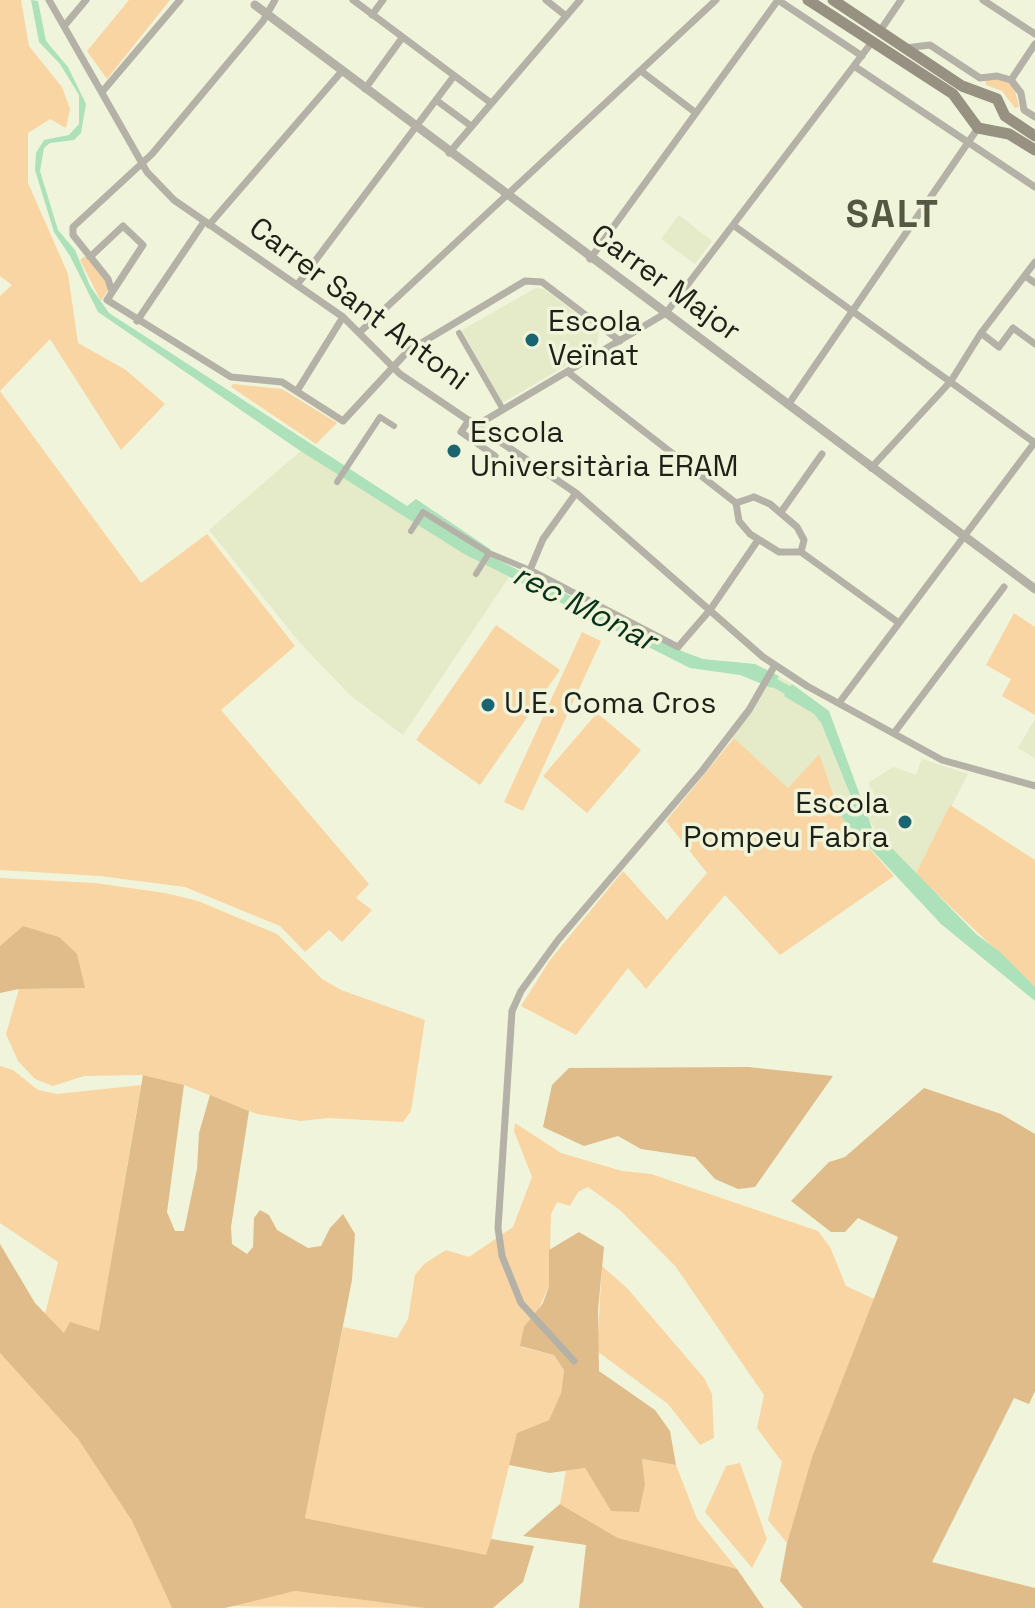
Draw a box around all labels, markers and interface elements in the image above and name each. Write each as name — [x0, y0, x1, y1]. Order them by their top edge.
district label: SALT — [846, 194, 940, 240]
street label: Carrer Sant Antoni — [241, 211, 475, 399]
street label: Carrer Major — [583, 218, 747, 350]
place label: Escola Veïnat — [548, 305, 642, 376]
marker: Escola Veïnat — [523, 331, 541, 349]
place label: Escola Universitària ERAM — [470, 416, 738, 486]
marker: Escola Universitària ERAM — [445, 442, 463, 460]
water label: rec Monar — [506, 557, 662, 661]
place label: U.E. Coma Cros — [504, 687, 716, 723]
marker: U.E. Coma Cros — [479, 696, 497, 714]
place label: Escola Pompeu Fabra — [683, 787, 889, 858]
marker: Escola Pompeu Fabra — [896, 813, 914, 831]

